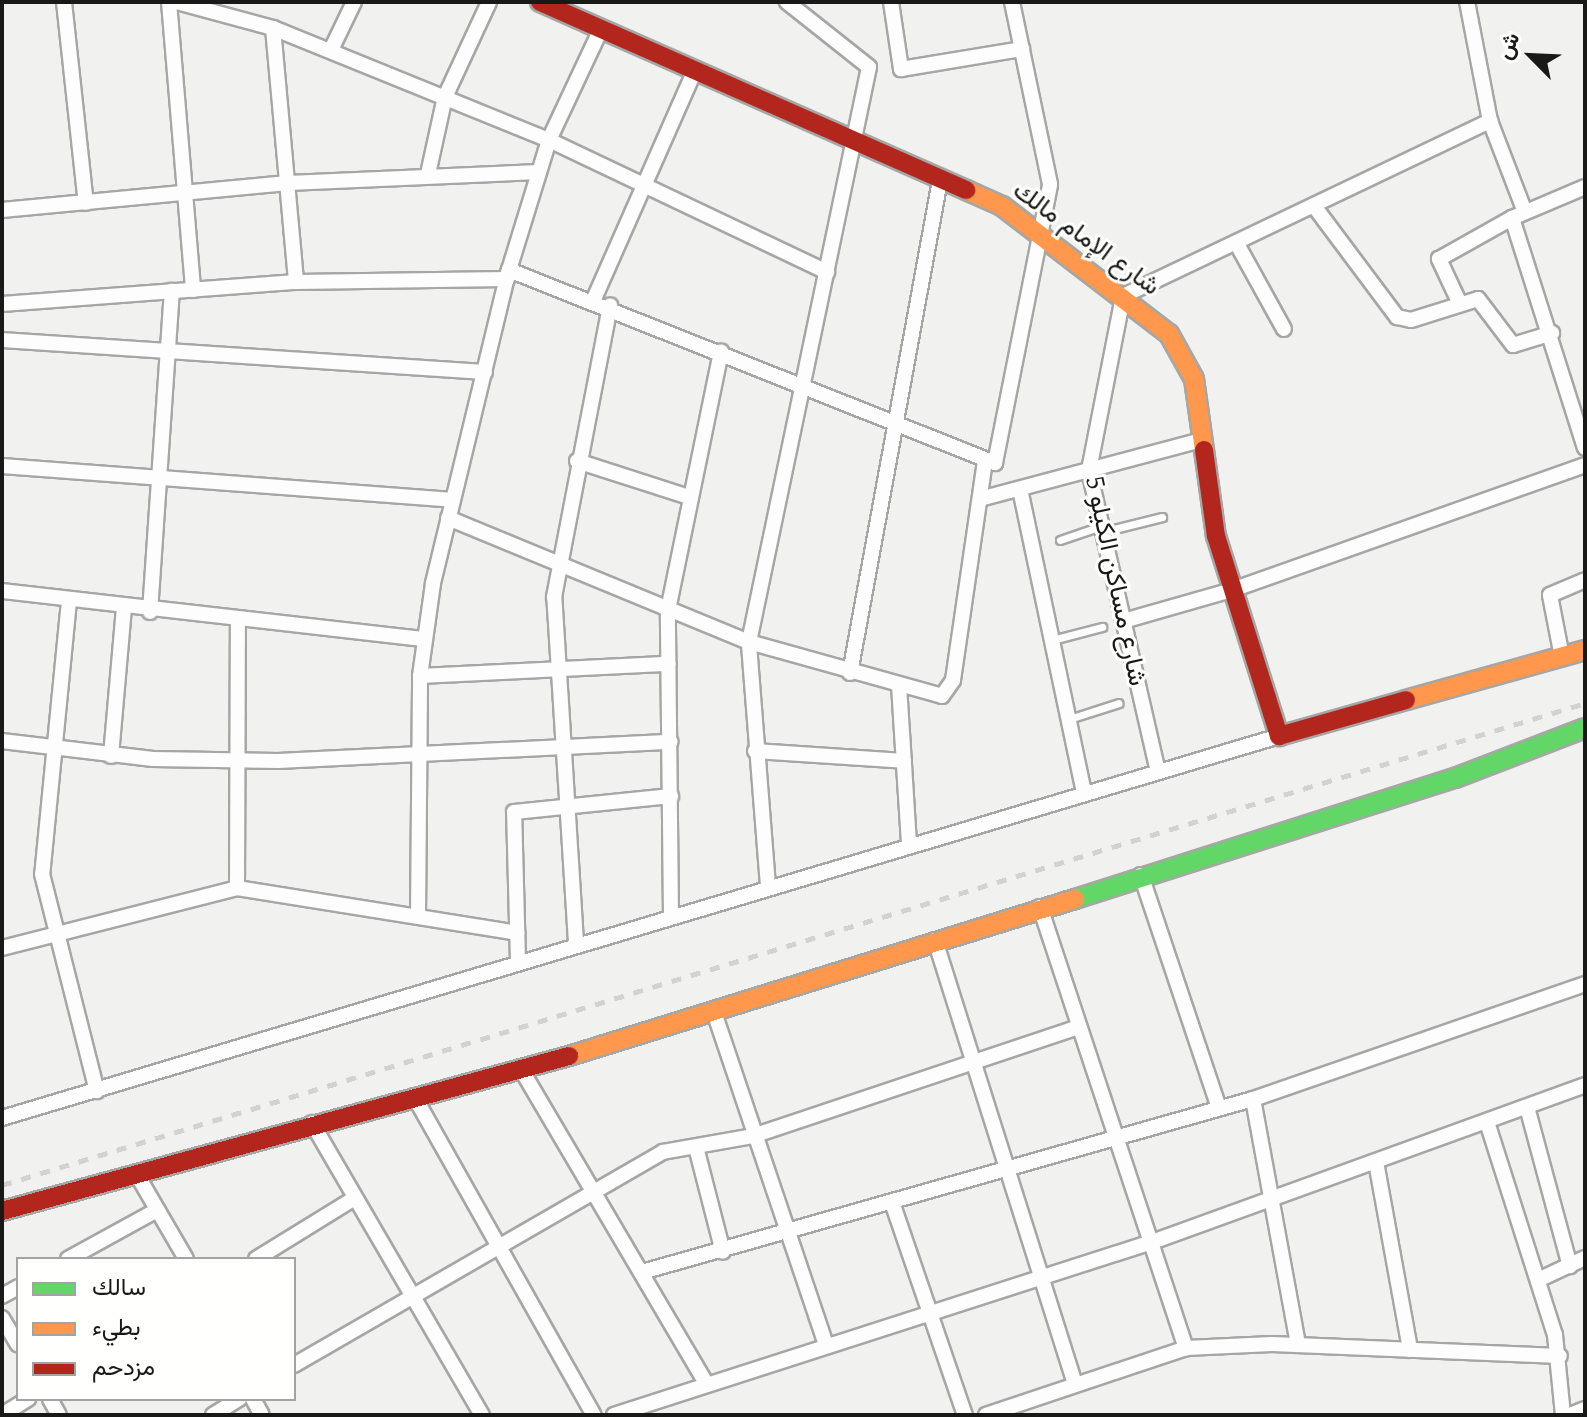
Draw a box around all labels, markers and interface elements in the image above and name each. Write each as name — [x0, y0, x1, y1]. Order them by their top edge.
north arrow — [1491, 16, 1571, 96]
text: ش — [1488, 27, 1529, 65]
street label: شارع الإمام مالك — [1006, 175, 1166, 303]
street label: شارع مساكن الكيلو 5 — [1078, 473, 1152, 689]
legend — [16, 1257, 296, 1401]
text: سالك — [92, 1270, 146, 1306]
text: بطيء — [92, 1310, 141, 1346]
text: مزدحم — [92, 1350, 155, 1386]

